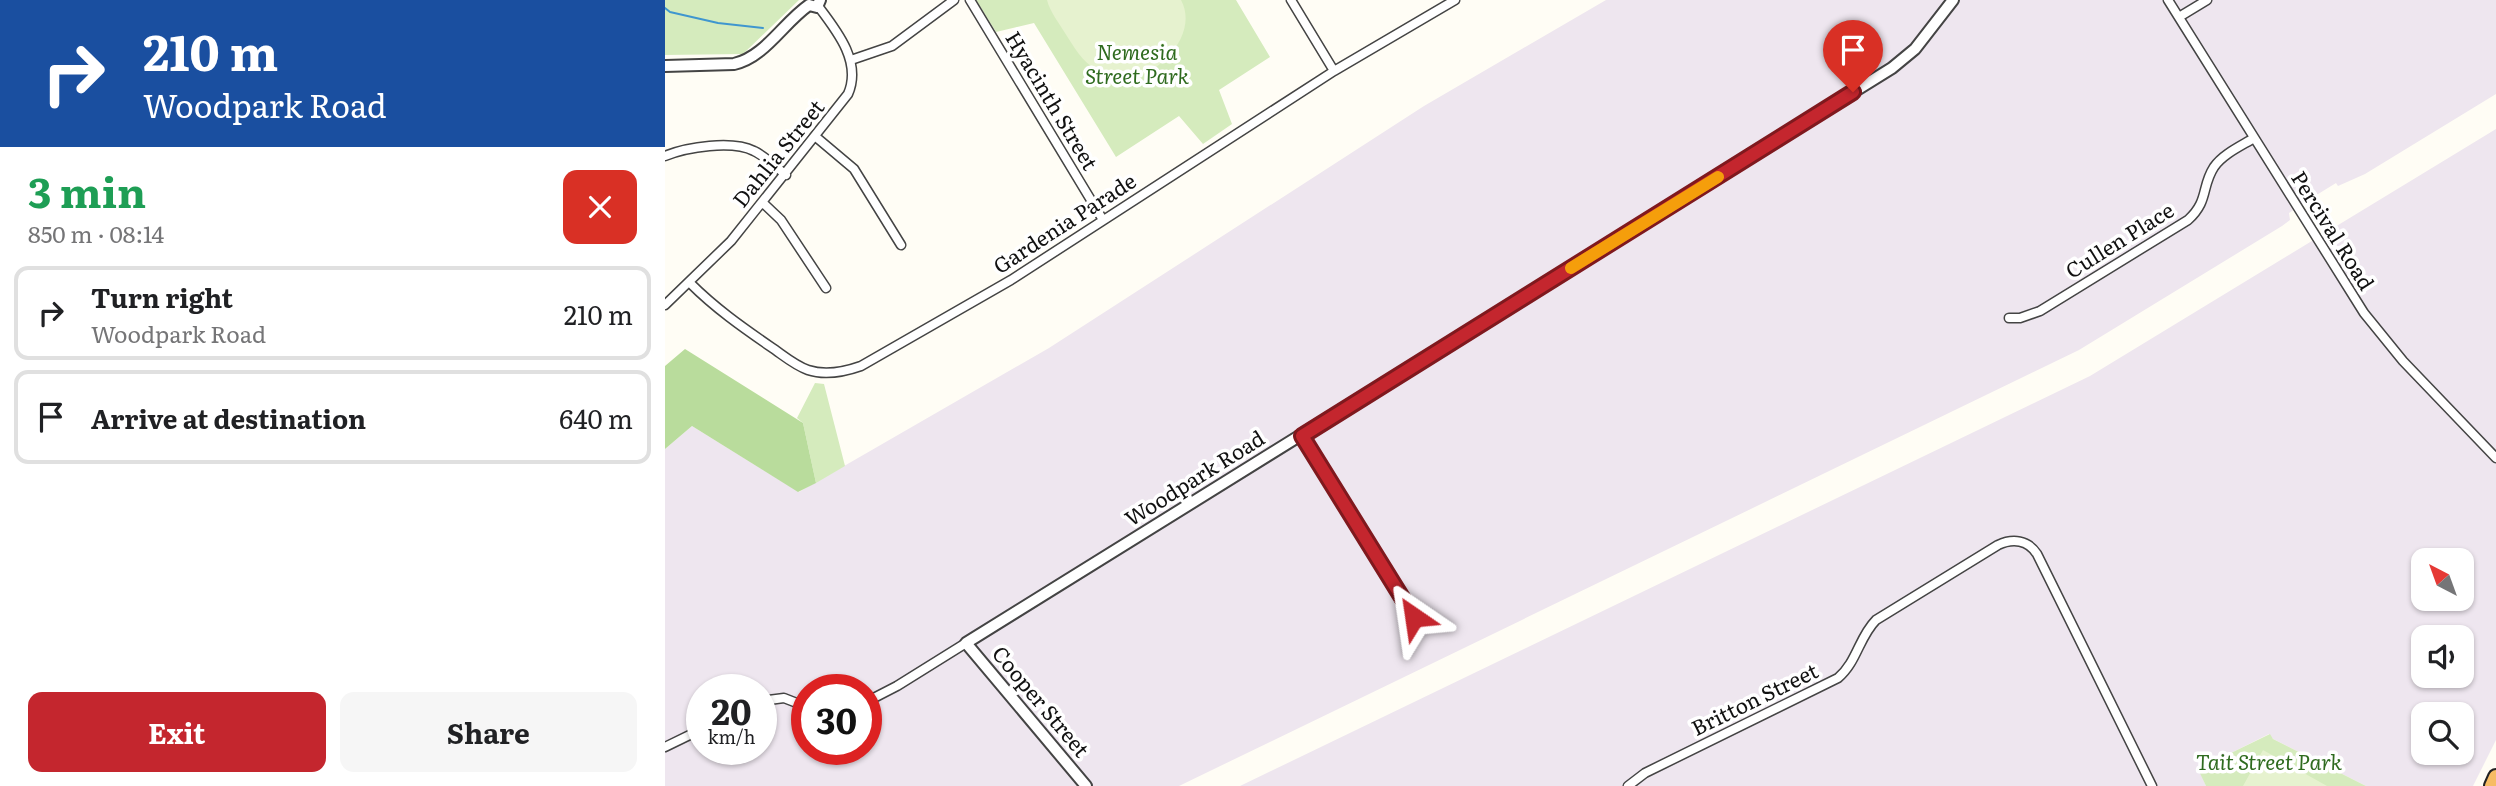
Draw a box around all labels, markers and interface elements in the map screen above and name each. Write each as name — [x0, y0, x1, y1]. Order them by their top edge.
text: 210 m — [143, 13, 278, 86]
pin — [1823, 20, 1883, 92]
street label: Hyacinth Street — [999, 24, 1107, 175]
icon: right — [28, 28, 119, 119]
icon: arrive — [1834, 31, 1872, 69]
park label: Nemesia Street Park — [1085, 35, 1189, 90]
text: Woodpark Road — [143, 80, 387, 128]
street label: Dahlia Street — [724, 91, 831, 213]
text: 3 min — [28, 159, 146, 221]
street label: Gardenia Parade — [986, 164, 1141, 280]
street label: Percival Road — [2285, 164, 2383, 295]
button: close — [563, 170, 637, 244]
street label: Cullen Place — [2059, 193, 2179, 284]
text: 850 m · 08:14 — [28, 216, 164, 250]
text: Turn right — [91, 277, 233, 316]
icon: right — [32, 294, 70, 332]
text: 210 m — [564, 294, 633, 333]
text: Woodpark Road — [91, 316, 266, 350]
icon: arrive — [32, 398, 70, 436]
text: Arrive at destination — [91, 398, 366, 437]
text: 640 m — [559, 398, 633, 437]
street label: Woodpark Road — [1118, 421, 1270, 532]
north arrow — [2411, 548, 2475, 611]
map controls — [2411, 548, 2474, 765]
position arrow — [1377, 580, 1451, 654]
button: sound — [2411, 625, 2474, 688]
street label: Cooper Street — [986, 638, 1098, 763]
street label: Britton Street — [1685, 653, 1823, 742]
speed limit sign: 30 — [791, 674, 882, 765]
text: 20 — [711, 684, 752, 736]
button: Exit — [28, 692, 326, 772]
button: Share — [340, 692, 637, 772]
button: search — [2411, 702, 2474, 765]
text: km/h — [708, 723, 755, 750]
park label: Tait Street Park — [2196, 745, 2342, 776]

